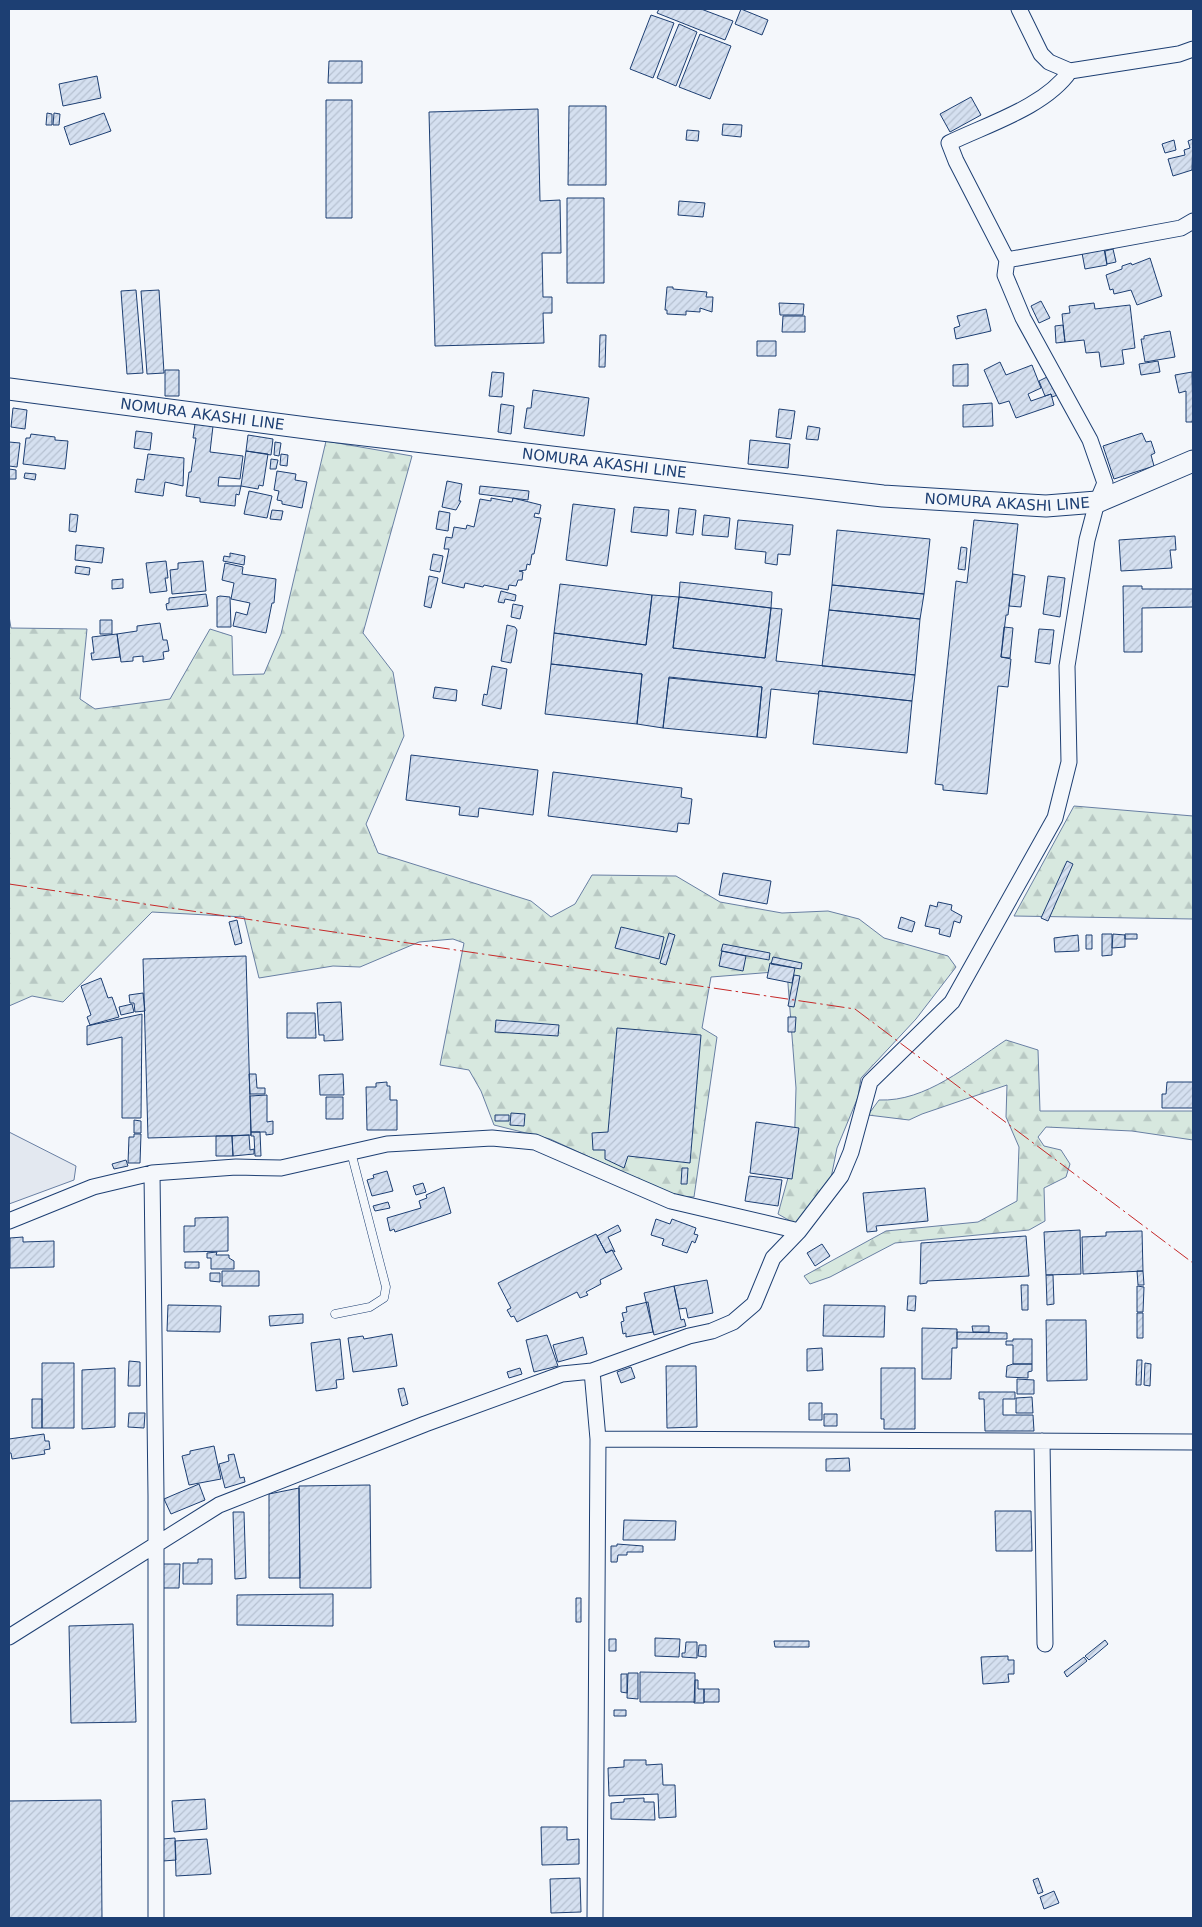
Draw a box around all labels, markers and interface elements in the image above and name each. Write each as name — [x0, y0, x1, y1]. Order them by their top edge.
street label: NOMURA AKASHI LINE — [119, 395, 286, 434]
street label: NOMURA AKASHI LINE — [521, 445, 688, 482]
street label: NOMURA AKASHI LINE — [924, 490, 1090, 515]

